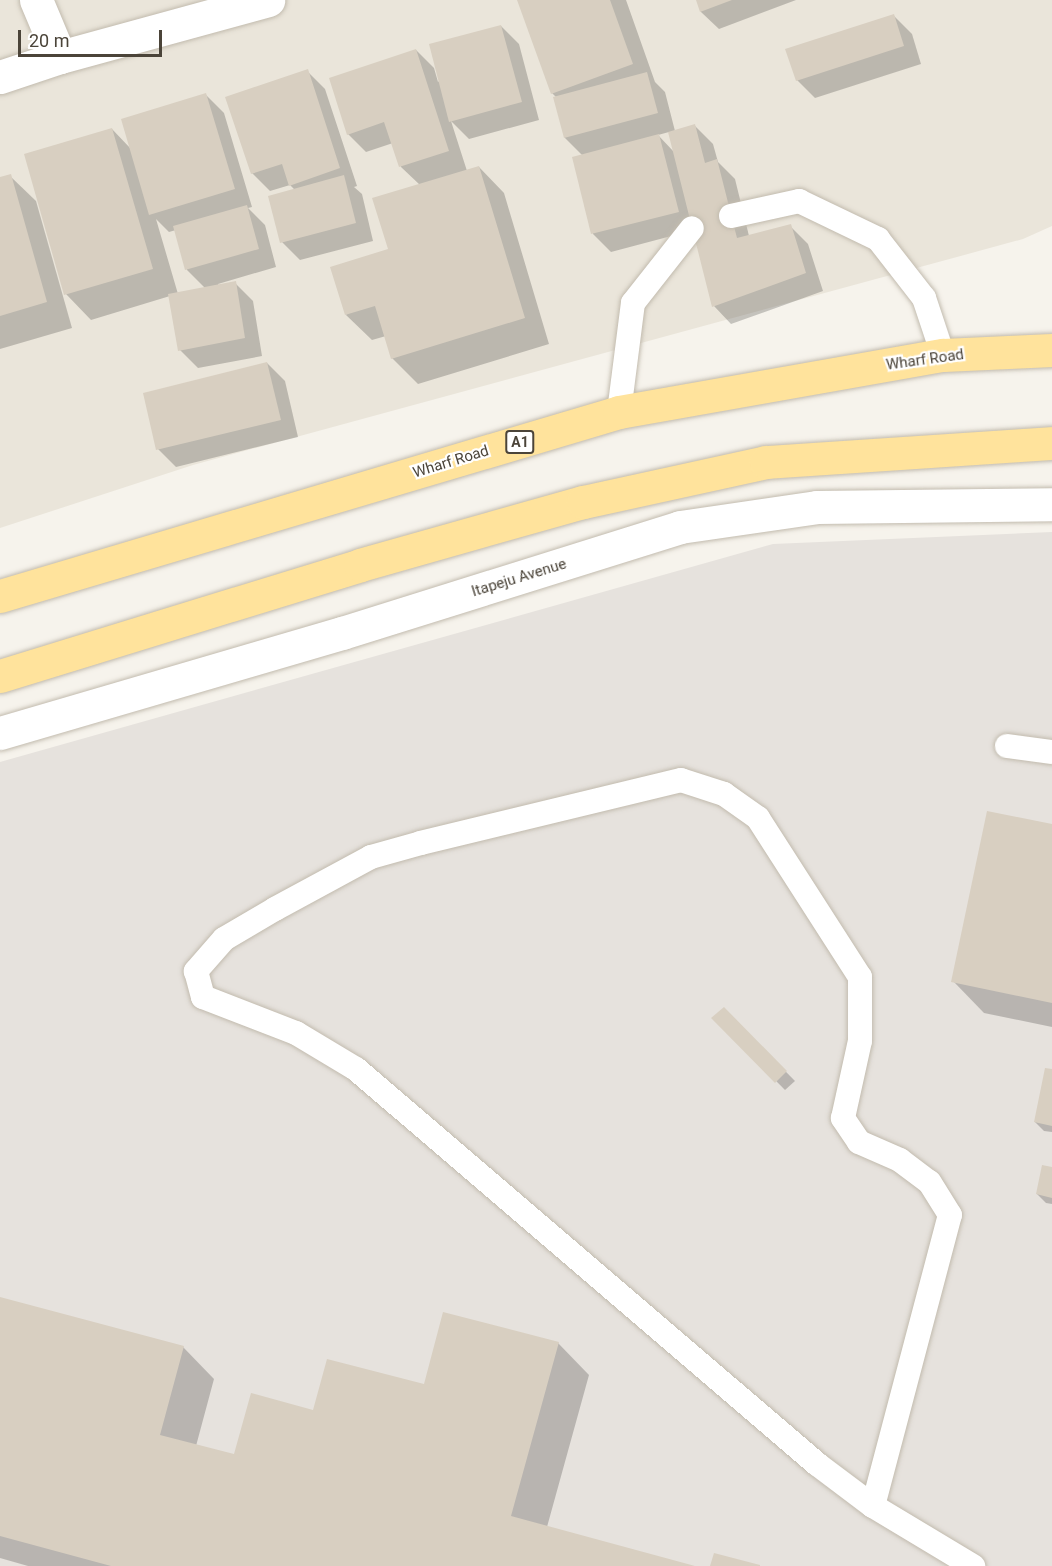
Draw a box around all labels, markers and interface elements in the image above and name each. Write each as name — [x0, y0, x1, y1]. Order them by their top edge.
scale bar — [21, 18, 165, 56]
text: 20 m — [29, 30, 69, 51]
street label: Wharf Road — [885, 346, 965, 374]
road number: A1 — [505, 431, 535, 453]
street label: Wharf Road — [411, 442, 491, 482]
street label: Itapeju Avenue — [469, 555, 569, 601]

